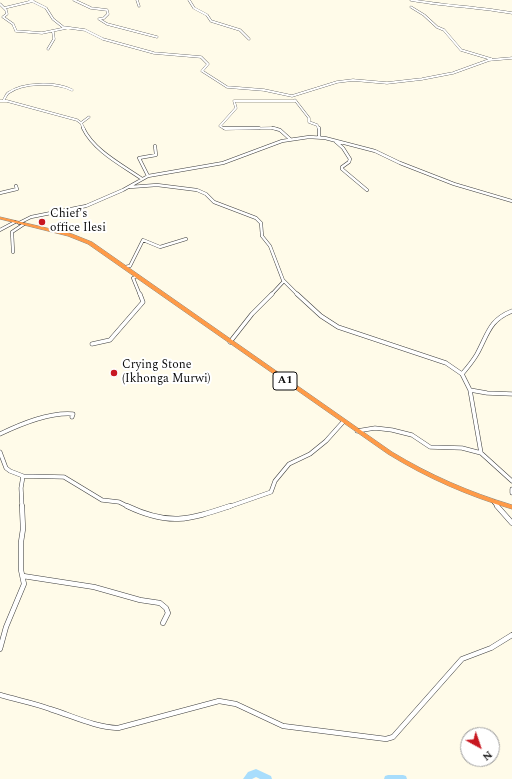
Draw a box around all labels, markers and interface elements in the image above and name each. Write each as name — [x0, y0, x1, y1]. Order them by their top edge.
place label: Chief's office Ilesi — [50, 208, 106, 236]
marker: Chief's office Ilesi — [37, 217, 47, 227]
place label: Crying Stone (Ikhonga Murwi) — [122, 359, 211, 387]
marker: Crying Stone (Ikhonga Murwi) — [109, 368, 119, 378]
road number: A1 — [273, 372, 297, 390]
north arrow — [460, 727, 500, 767]
text: N — [478, 746, 496, 765]

